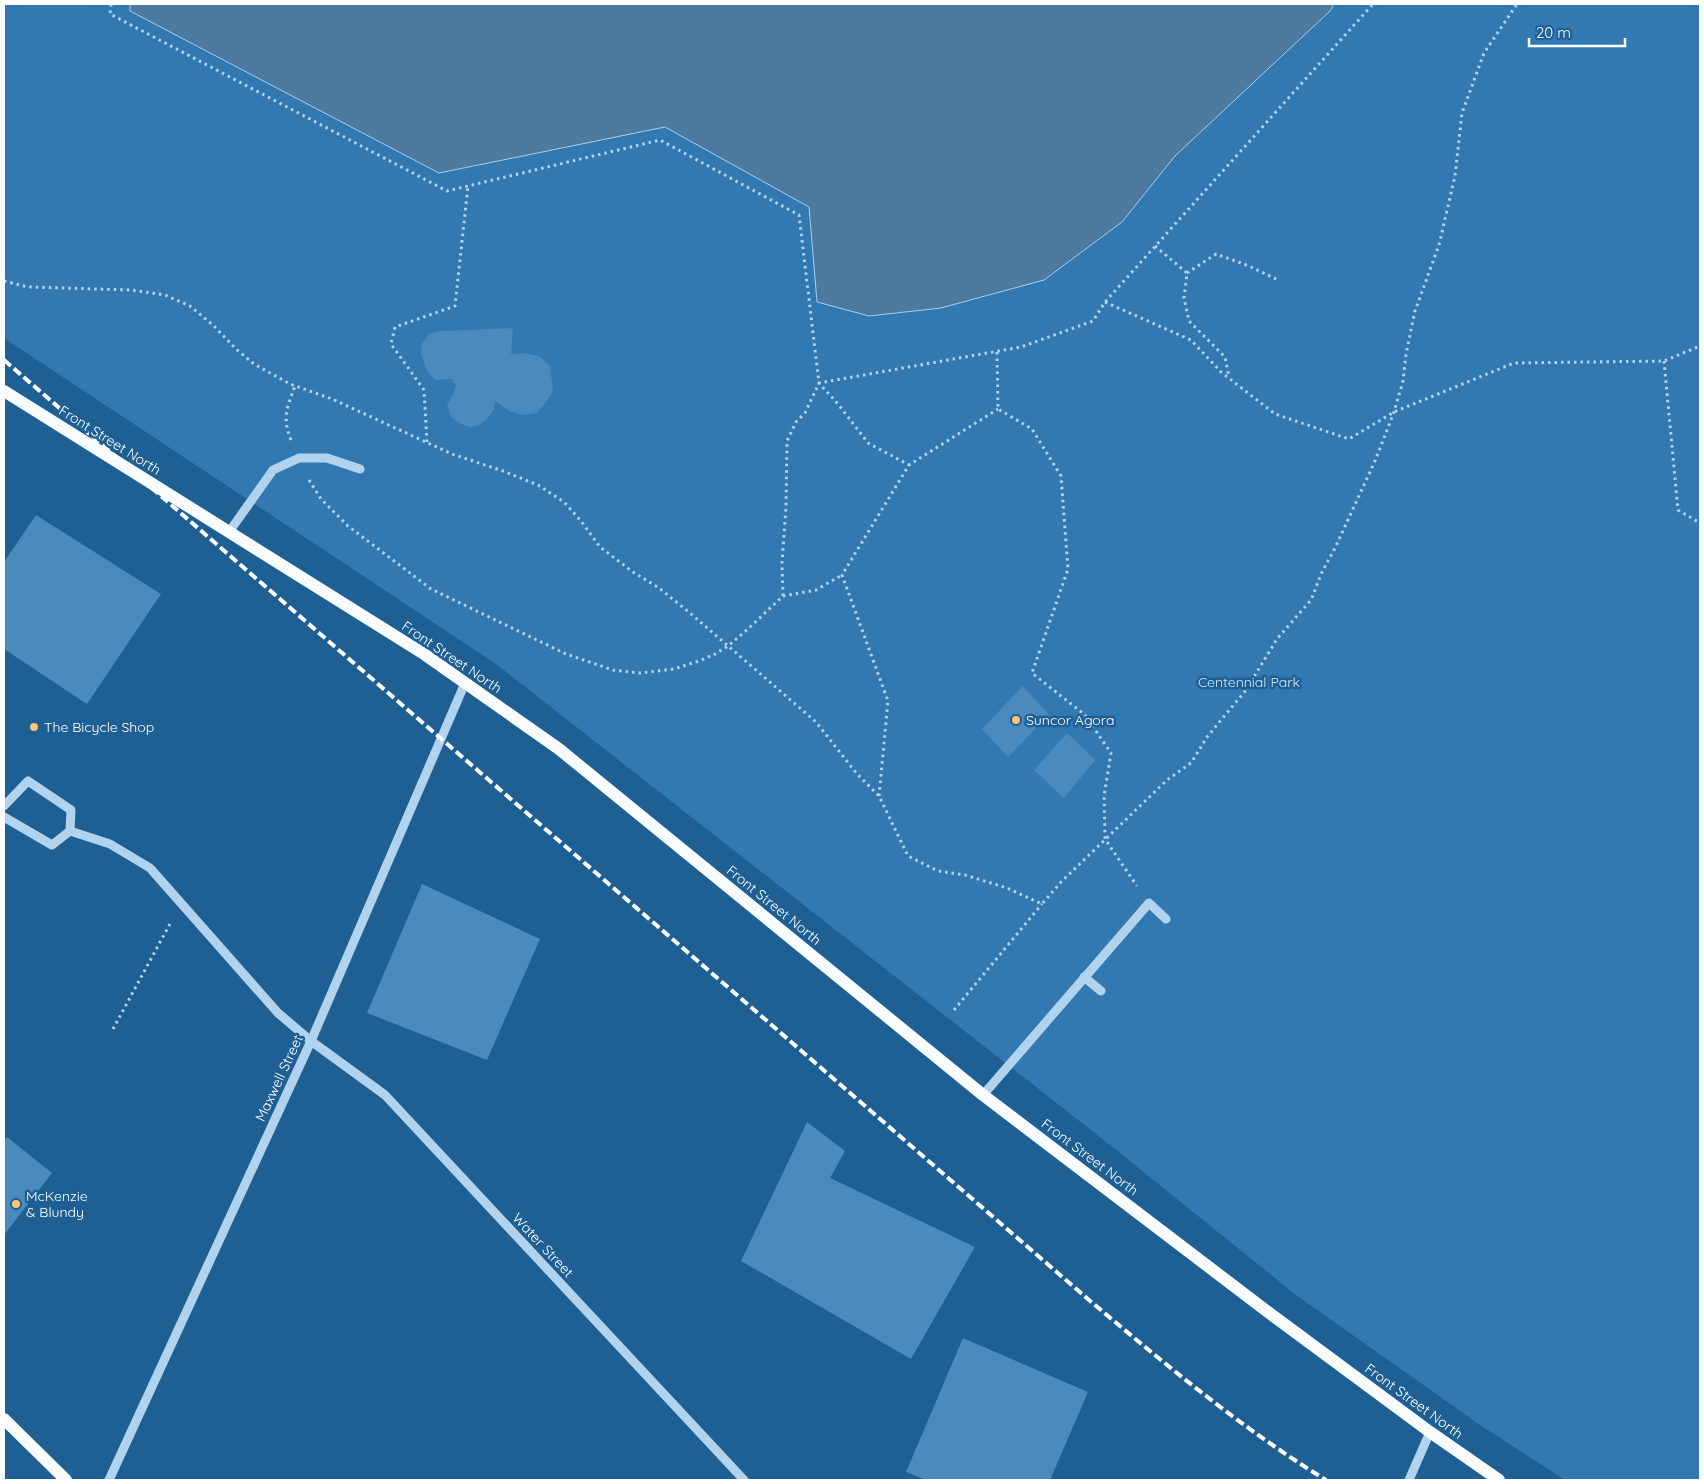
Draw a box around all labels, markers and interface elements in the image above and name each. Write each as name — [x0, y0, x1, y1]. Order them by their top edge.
scale bar — [1529, 15, 1625, 47]
text: 20 m — [1536, 23, 1571, 42]
street label: Front Street North — [56, 401, 164, 479]
street label: Front Street North — [399, 617, 505, 697]
park label: Centennial Park — [1198, 673, 1300, 691]
place label: Suncor Agora — [1026, 711, 1115, 729]
marker: Suncor Agora — [1010, 714, 1022, 726]
place label: The Bicycle Shop — [44, 718, 154, 736]
marker: The Bicycle Shop — [28, 721, 40, 733]
street label: Front Street North — [723, 861, 825, 949]
street label: Maxwell Street — [251, 1031, 307, 1124]
street label: Front Street North — [1038, 1115, 1142, 1199]
place label: McKenzie & Blundy — [26, 1187, 88, 1221]
marker: McKenzie & Blundy — [10, 1198, 22, 1210]
street label: Water Street — [508, 1209, 578, 1281]
street label: Front Street North — [1361, 1359, 1467, 1443]

